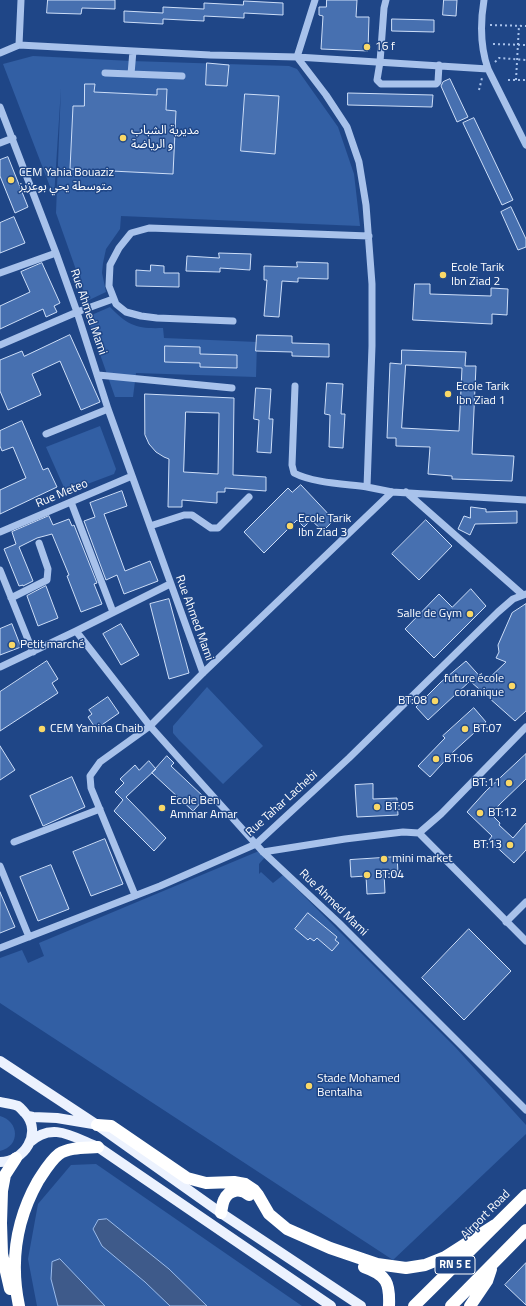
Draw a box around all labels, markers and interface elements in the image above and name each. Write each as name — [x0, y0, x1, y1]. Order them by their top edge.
place label: 16 f — [375, 40, 395, 54]
marker: 16 f — [362, 42, 372, 52]
place label: مديرية الشباب و الرياضة — [131, 124, 199, 152]
marker: مديرية الشباب و الرياضة — [118, 133, 128, 143]
place label: CEM Yahia Bouaziz متوسطة يحي بوعزيز — [19, 166, 114, 194]
marker: CEM Yahia Bouaziz متوسطة يحي بوعزيز — [6, 175, 16, 185]
place label: Ecole Tarik Ibn Ziad 2 — [451, 261, 504, 289]
street label: Rue Ahmed Mami — [67, 267, 109, 357]
marker: Ecole Tarik Ibn Ziad 2 — [438, 270, 448, 280]
place label: Ecole Tarik Ibn Ziad 1 — [456, 380, 509, 408]
marker: Ecole Tarik Ibn Ziad 1 — [443, 389, 453, 399]
street label: Rue Meteo — [34, 477, 90, 511]
place label: Ecole Tarik Ibn Ziad 3 — [298, 512, 351, 540]
marker: Ecole Tarik Ibn Ziad 3 — [285, 521, 295, 531]
street label: Rue Ahmed Mami — [172, 573, 216, 663]
place label: Salle de Gym — [397, 607, 462, 621]
marker: Salle de Gym — [465, 609, 475, 619]
place label: Petit marché — [20, 638, 85, 652]
marker: Petit marché — [7, 640, 17, 650]
place label: future école coranique — [444, 672, 504, 700]
marker: future école coranique — [507, 681, 517, 691]
place label: BT:08 — [398, 694, 427, 708]
marker: BT:08 — [430, 696, 440, 706]
place label: CEM Yamina Chaib — [50, 722, 143, 736]
place label: BT:07 — [473, 722, 502, 736]
marker: CEM Yamina Chaib — [37, 724, 47, 734]
marker: BT:07 — [460, 724, 470, 734]
place label: BT:06 — [444, 752, 473, 766]
marker: BT:06 — [431, 754, 441, 764]
street label: Rue Tahar Lachebi — [243, 768, 321, 840]
place label: BT:11 — [472, 776, 501, 790]
marker: BT:11 — [504, 778, 514, 788]
place label: Ecole Ben Ammar Amar — [170, 794, 237, 822]
place label: BT:05 — [385, 800, 414, 814]
marker: BT:05 — [372, 802, 382, 812]
marker: Ecole Ben Ammar Amar — [157, 803, 167, 813]
place label: BT:12 — [488, 806, 517, 820]
marker: BT:12 — [475, 808, 485, 818]
place label: BT:13 — [473, 838, 502, 852]
marker: BT:13 — [505, 840, 515, 850]
place label: mini market — [392, 852, 452, 866]
marker: mini market — [379, 854, 389, 864]
street label: Rue Ahmed Mami — [296, 867, 370, 939]
place label: BT:04 — [375, 868, 404, 882]
marker: BT:04 — [362, 870, 372, 880]
place label: Stade Mohamed Bentalha — [317, 1072, 400, 1100]
marker: Stade Mohamed Bentalha — [304, 1081, 314, 1091]
street label: Airport Road — [458, 1187, 514, 1243]
road number: RN 5 E — [435, 1256, 475, 1274]

